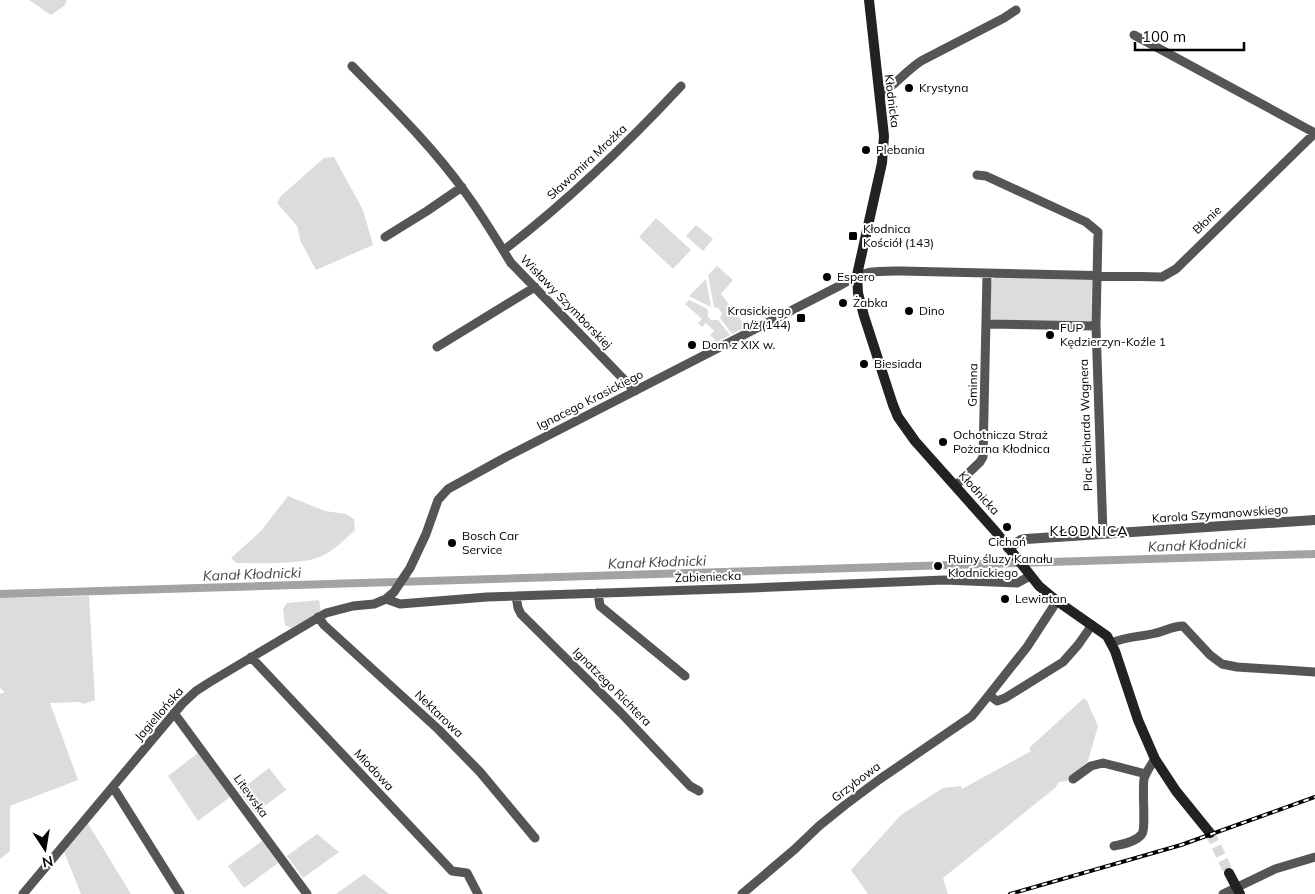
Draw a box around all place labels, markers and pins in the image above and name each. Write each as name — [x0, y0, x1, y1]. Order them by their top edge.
place label: Krystyna — [919, 80, 968, 95]
marker: Krystyna — [903, 82, 915, 94]
place label: Plebania — [876, 142, 925, 157]
marker: Plebania — [860, 144, 872, 156]
place label: Kłodnica Kościół (143) — [863, 221, 934, 250]
marker: Kłodnica Kościół (143) — [847, 230, 859, 242]
place label: Espero — [837, 269, 875, 284]
marker: Espero — [821, 271, 833, 283]
place label: Żabka — [853, 295, 888, 310]
marker: Żabka — [837, 297, 849, 309]
place label: Krasickiego n/ż (144) — [727, 303, 791, 332]
place label: Dino — [919, 303, 945, 318]
marker: Dino — [903, 305, 915, 317]
marker: Krasickiego n/ż (144) — [795, 312, 807, 324]
place label: FUP Kędzierzyn-Koźle 1 — [1060, 320, 1166, 349]
marker: FUP Kędzierzyn-Koźle 1 — [1044, 329, 1056, 341]
place label: Dom z XIX w. — [702, 337, 775, 352]
marker: Dom z XIX w. — [686, 339, 698, 351]
place label: Biesiada — [874, 356, 922, 371]
marker: Biesiada — [858, 358, 870, 370]
place label: Ochotnicza Straż Pożarna Kłodnica — [953, 427, 1050, 456]
marker: Ochotnicza Straż Pożarna Kłodnica — [937, 436, 949, 448]
marker: Cichoń — [1001, 521, 1013, 533]
place label: Bosch Car Service — [462, 528, 519, 557]
place label: Cichoń — [988, 534, 1026, 549]
marker: Bosch Car Service — [446, 537, 458, 549]
place label: Ruiny śluzy Kanału Kłodnickiego — [948, 551, 1053, 580]
marker: Ruiny śluzy Kanału Kłodnickiego — [932, 560, 944, 572]
place label: Lewiatan — [1015, 591, 1067, 606]
marker: Lewiatan — [999, 593, 1011, 605]

